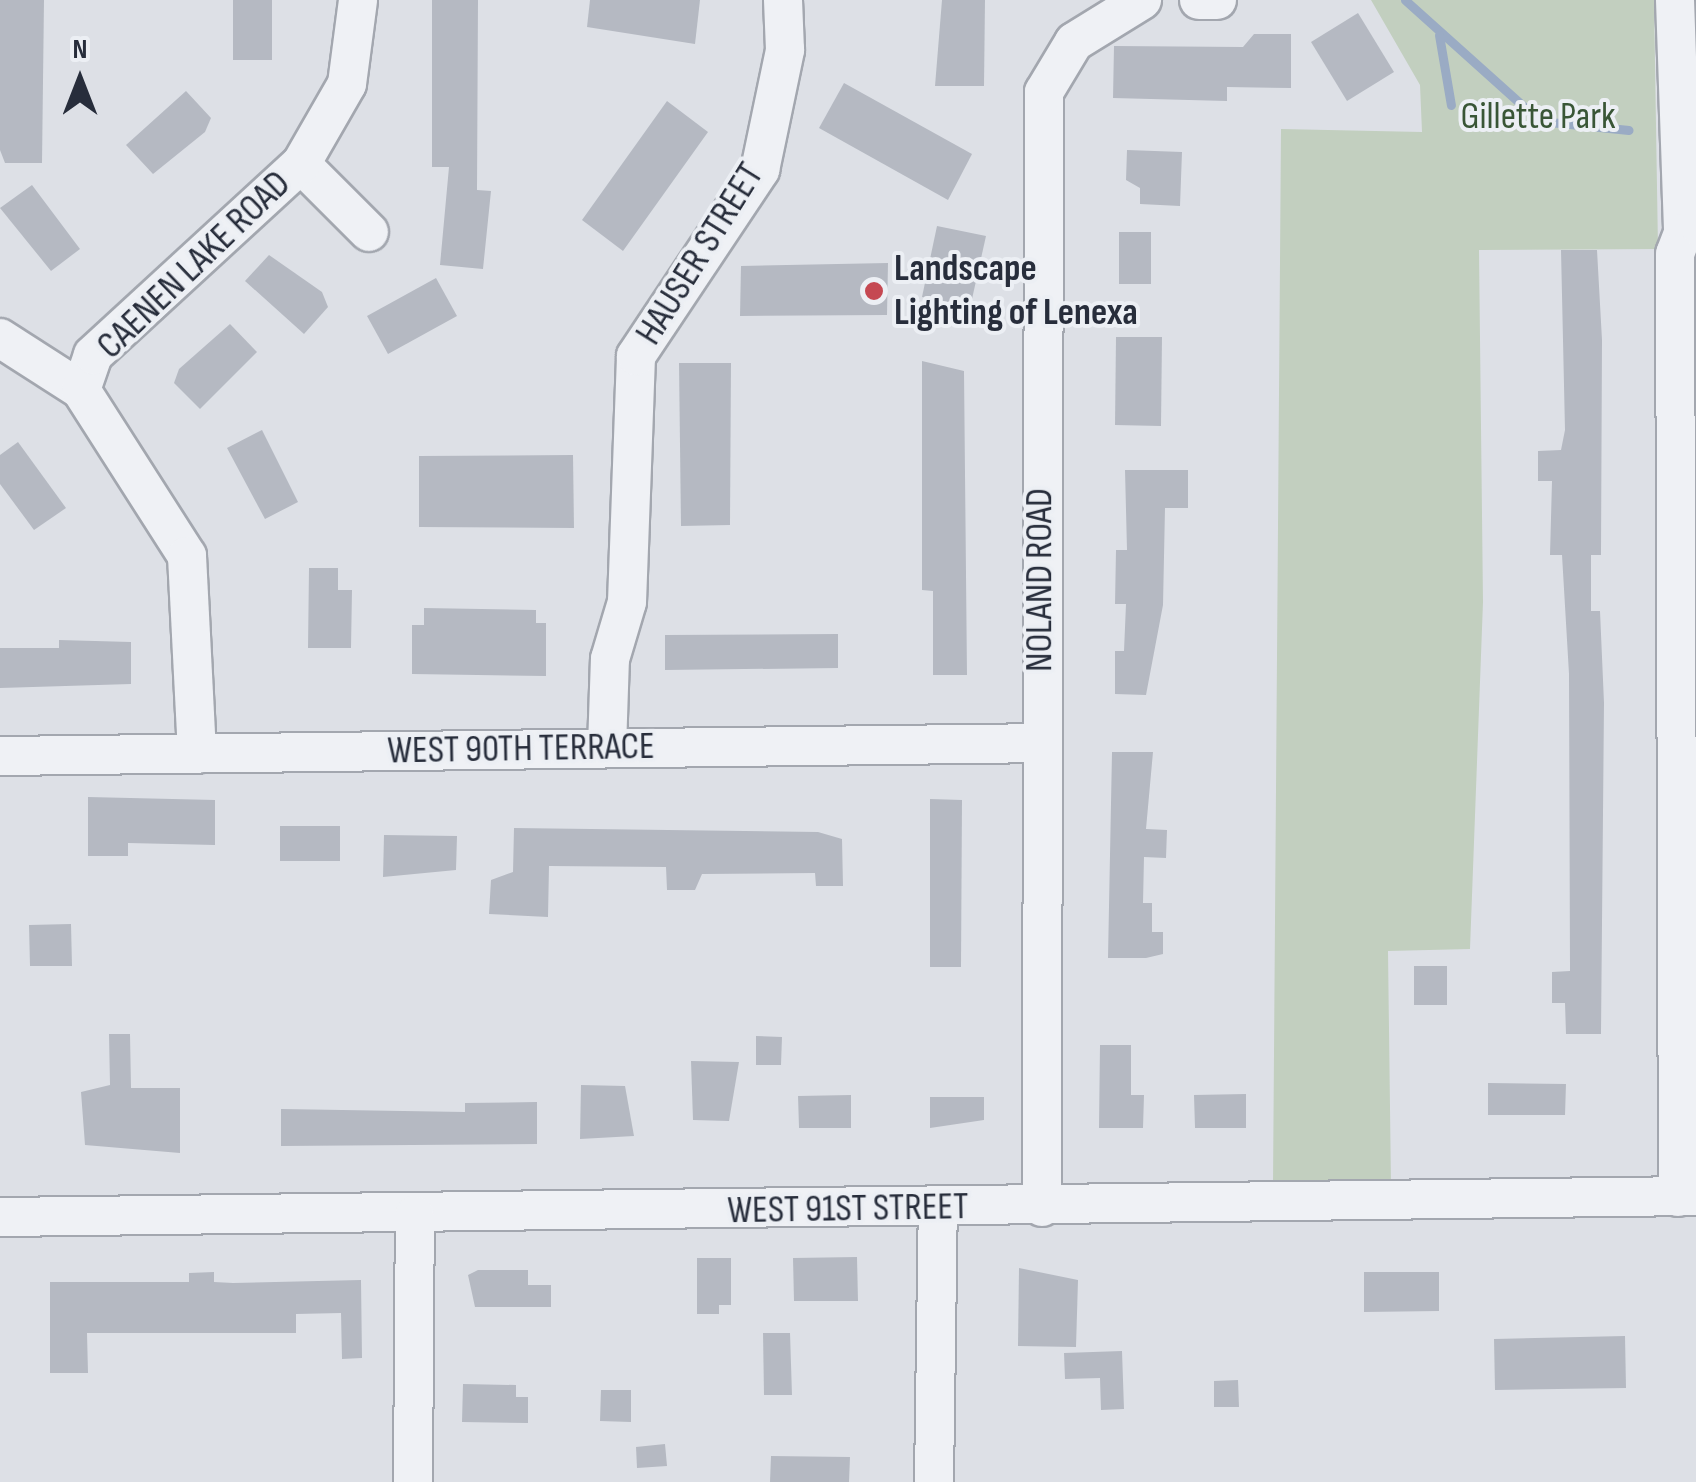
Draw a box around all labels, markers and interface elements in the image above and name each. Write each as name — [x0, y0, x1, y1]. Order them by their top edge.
north arrow — [30, 30, 130, 130]
text: N — [73, 33, 87, 66]
park label: Gillette Park — [1460, 94, 1616, 140]
street label: HAUSER STREET — [626, 155, 774, 353]
street label: CAENEN LAKE ROAD — [88, 161, 300, 369]
place label: Landscape Lighting of Lenexa — [894, 246, 1138, 336]
marker: Landscape Lighting of Lenexa — [863, 280, 885, 302]
street label: NOLAND ROAD — [1017, 488, 1063, 672]
street label: WEST 90TH TERRACE — [387, 724, 655, 774]
street label: WEST 91ST STREET — [727, 1184, 969, 1234]

